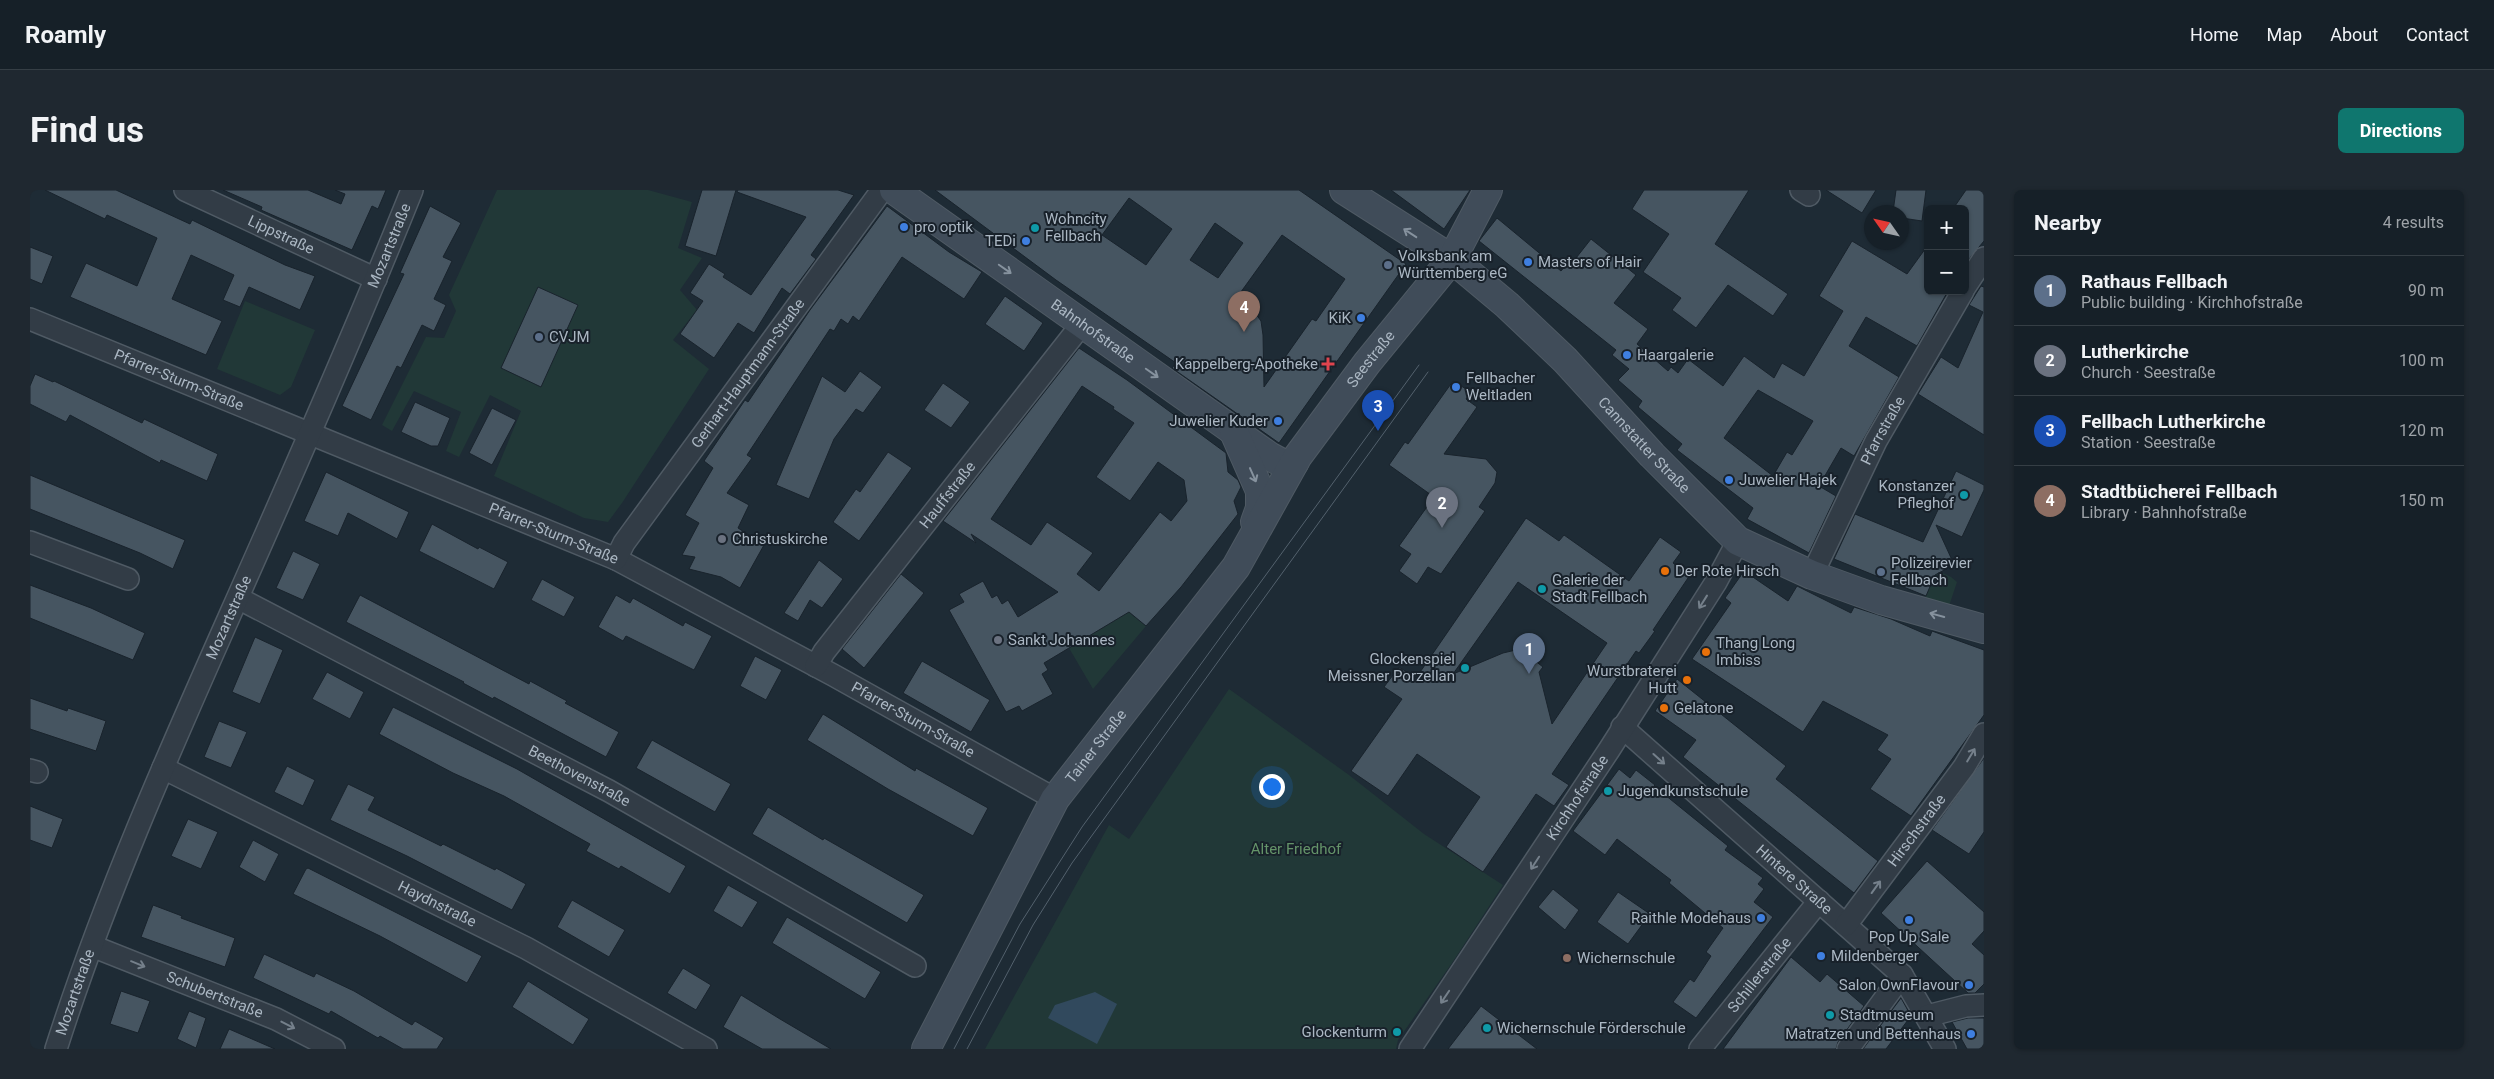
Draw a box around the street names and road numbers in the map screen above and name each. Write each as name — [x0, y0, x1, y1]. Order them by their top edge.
street label: Mozartstraße — [364, 201, 415, 291]
street label: Lippstraße — [245, 212, 317, 258]
street label: Gerhart-Hauptmann-Straße — [687, 295, 809, 452]
street label: Bahnhofstraße — [1048, 295, 1138, 367]
street label: Seestraße — [1343, 327, 1399, 391]
street label: Pfarrer-Sturm-Straße — [112, 345, 246, 415]
street label: Cannstatter Straße — [1594, 393, 1694, 497]
street label: Pfarrstraße — [1857, 393, 1909, 468]
street label: Hauffstraße — [916, 458, 979, 532]
street label: Pfarrer-Sturm-Straße — [486, 499, 621, 568]
street label: Mozartstraße — [202, 573, 255, 662]
street label: Pfarrer-Sturm-Straße — [848, 678, 978, 761]
street label: Tainer Straße — [1062, 706, 1130, 787]
street label: Beethovenstraße — [525, 742, 634, 810]
street label: Kirchhofstraße — [1542, 751, 1612, 844]
street label: Hirschstraße — [1884, 791, 1950, 870]
street label: Hintere Straße — [1752, 841, 1836, 918]
street label: Haydnstraße — [395, 877, 479, 931]
street label: Schillerstraße — [1724, 934, 1795, 1016]
street label: Mozartstraße — [52, 947, 99, 1038]
street label: Schubertstraße — [164, 967, 266, 1022]

